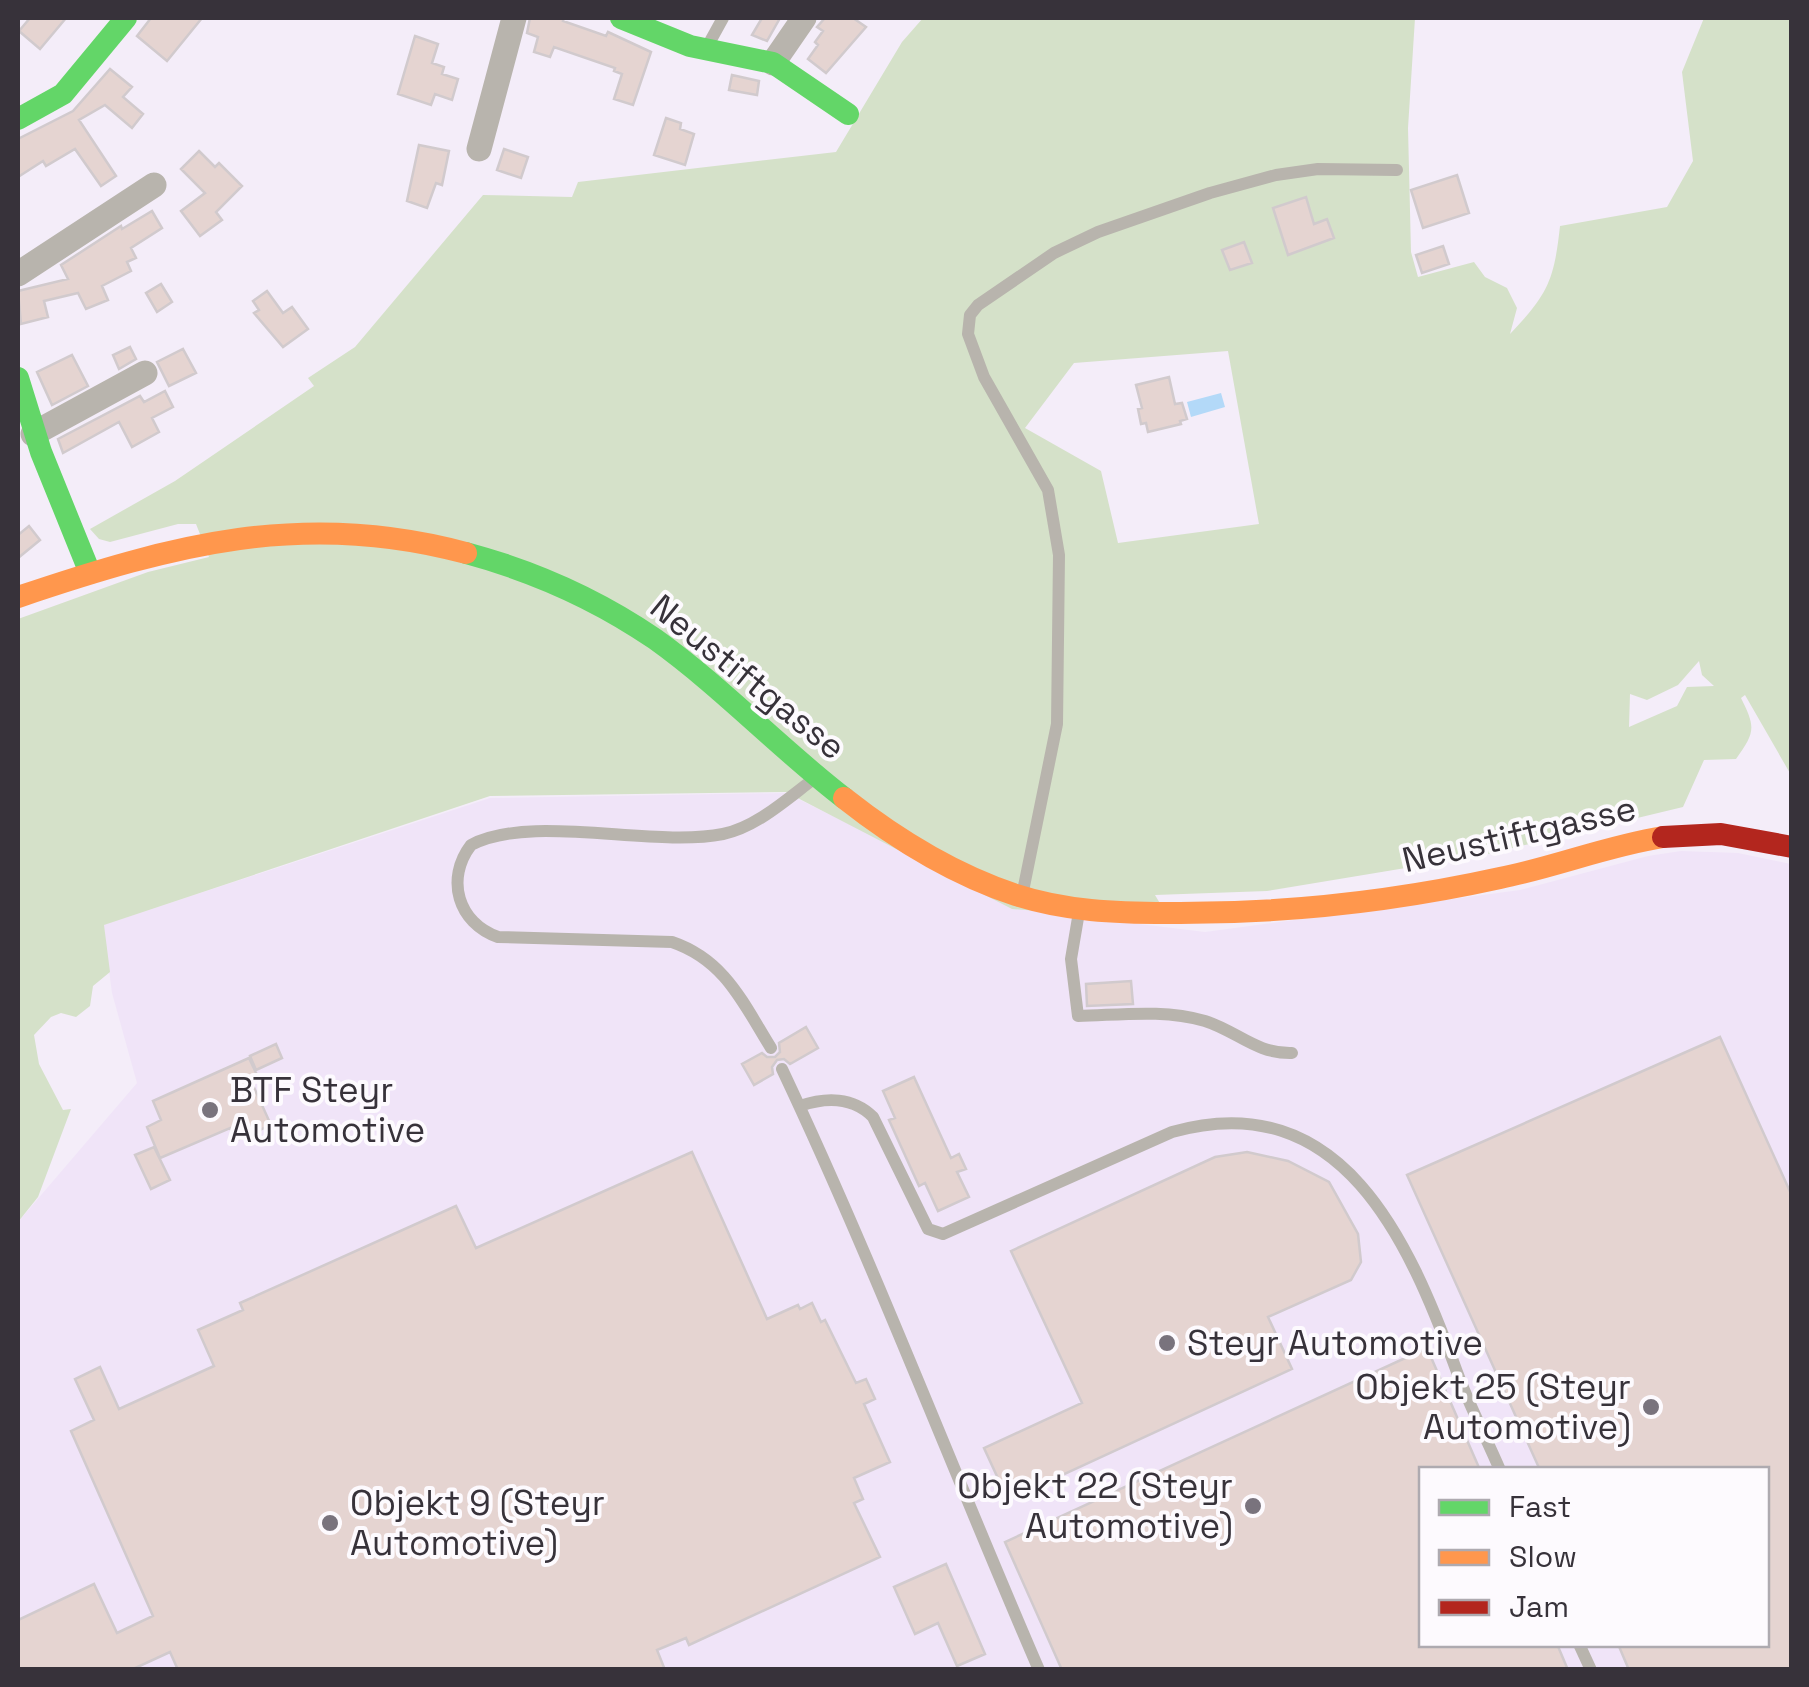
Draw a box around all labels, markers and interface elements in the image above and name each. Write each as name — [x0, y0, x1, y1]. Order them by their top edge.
street label: Neustiftgasse — [641, 585, 855, 769]
street label: Neustiftgasse — [1398, 786, 1640, 882]
place label: BTF Steyr Automotive — [230, 1068, 425, 1152]
marker: BTF Steyr Automotive — [199, 1099, 221, 1121]
place label: Steyr Automotive — [1187, 1321, 1483, 1365]
marker: Steyr Automotive — [1156, 1332, 1178, 1354]
place label: Objekt 25 (Steyr Automotive) — [1355, 1365, 1631, 1449]
marker: Objekt 25 (Steyr Automotive) — [1640, 1396, 1662, 1418]
place label: Objekt 22 (Steyr Automotive) — [957, 1464, 1233, 1548]
legend — [1419, 1467, 1769, 1647]
place label: Objekt 9 (Steyr Automotive) — [350, 1481, 605, 1565]
text: Fast — [1509, 1487, 1571, 1526]
marker: Objekt 22 (Steyr Automotive) — [1242, 1495, 1264, 1517]
marker: Objekt 9 (Steyr Automotive) — [319, 1512, 341, 1534]
text: Slow — [1509, 1537, 1577, 1576]
text: Jam — [1509, 1587, 1569, 1626]

